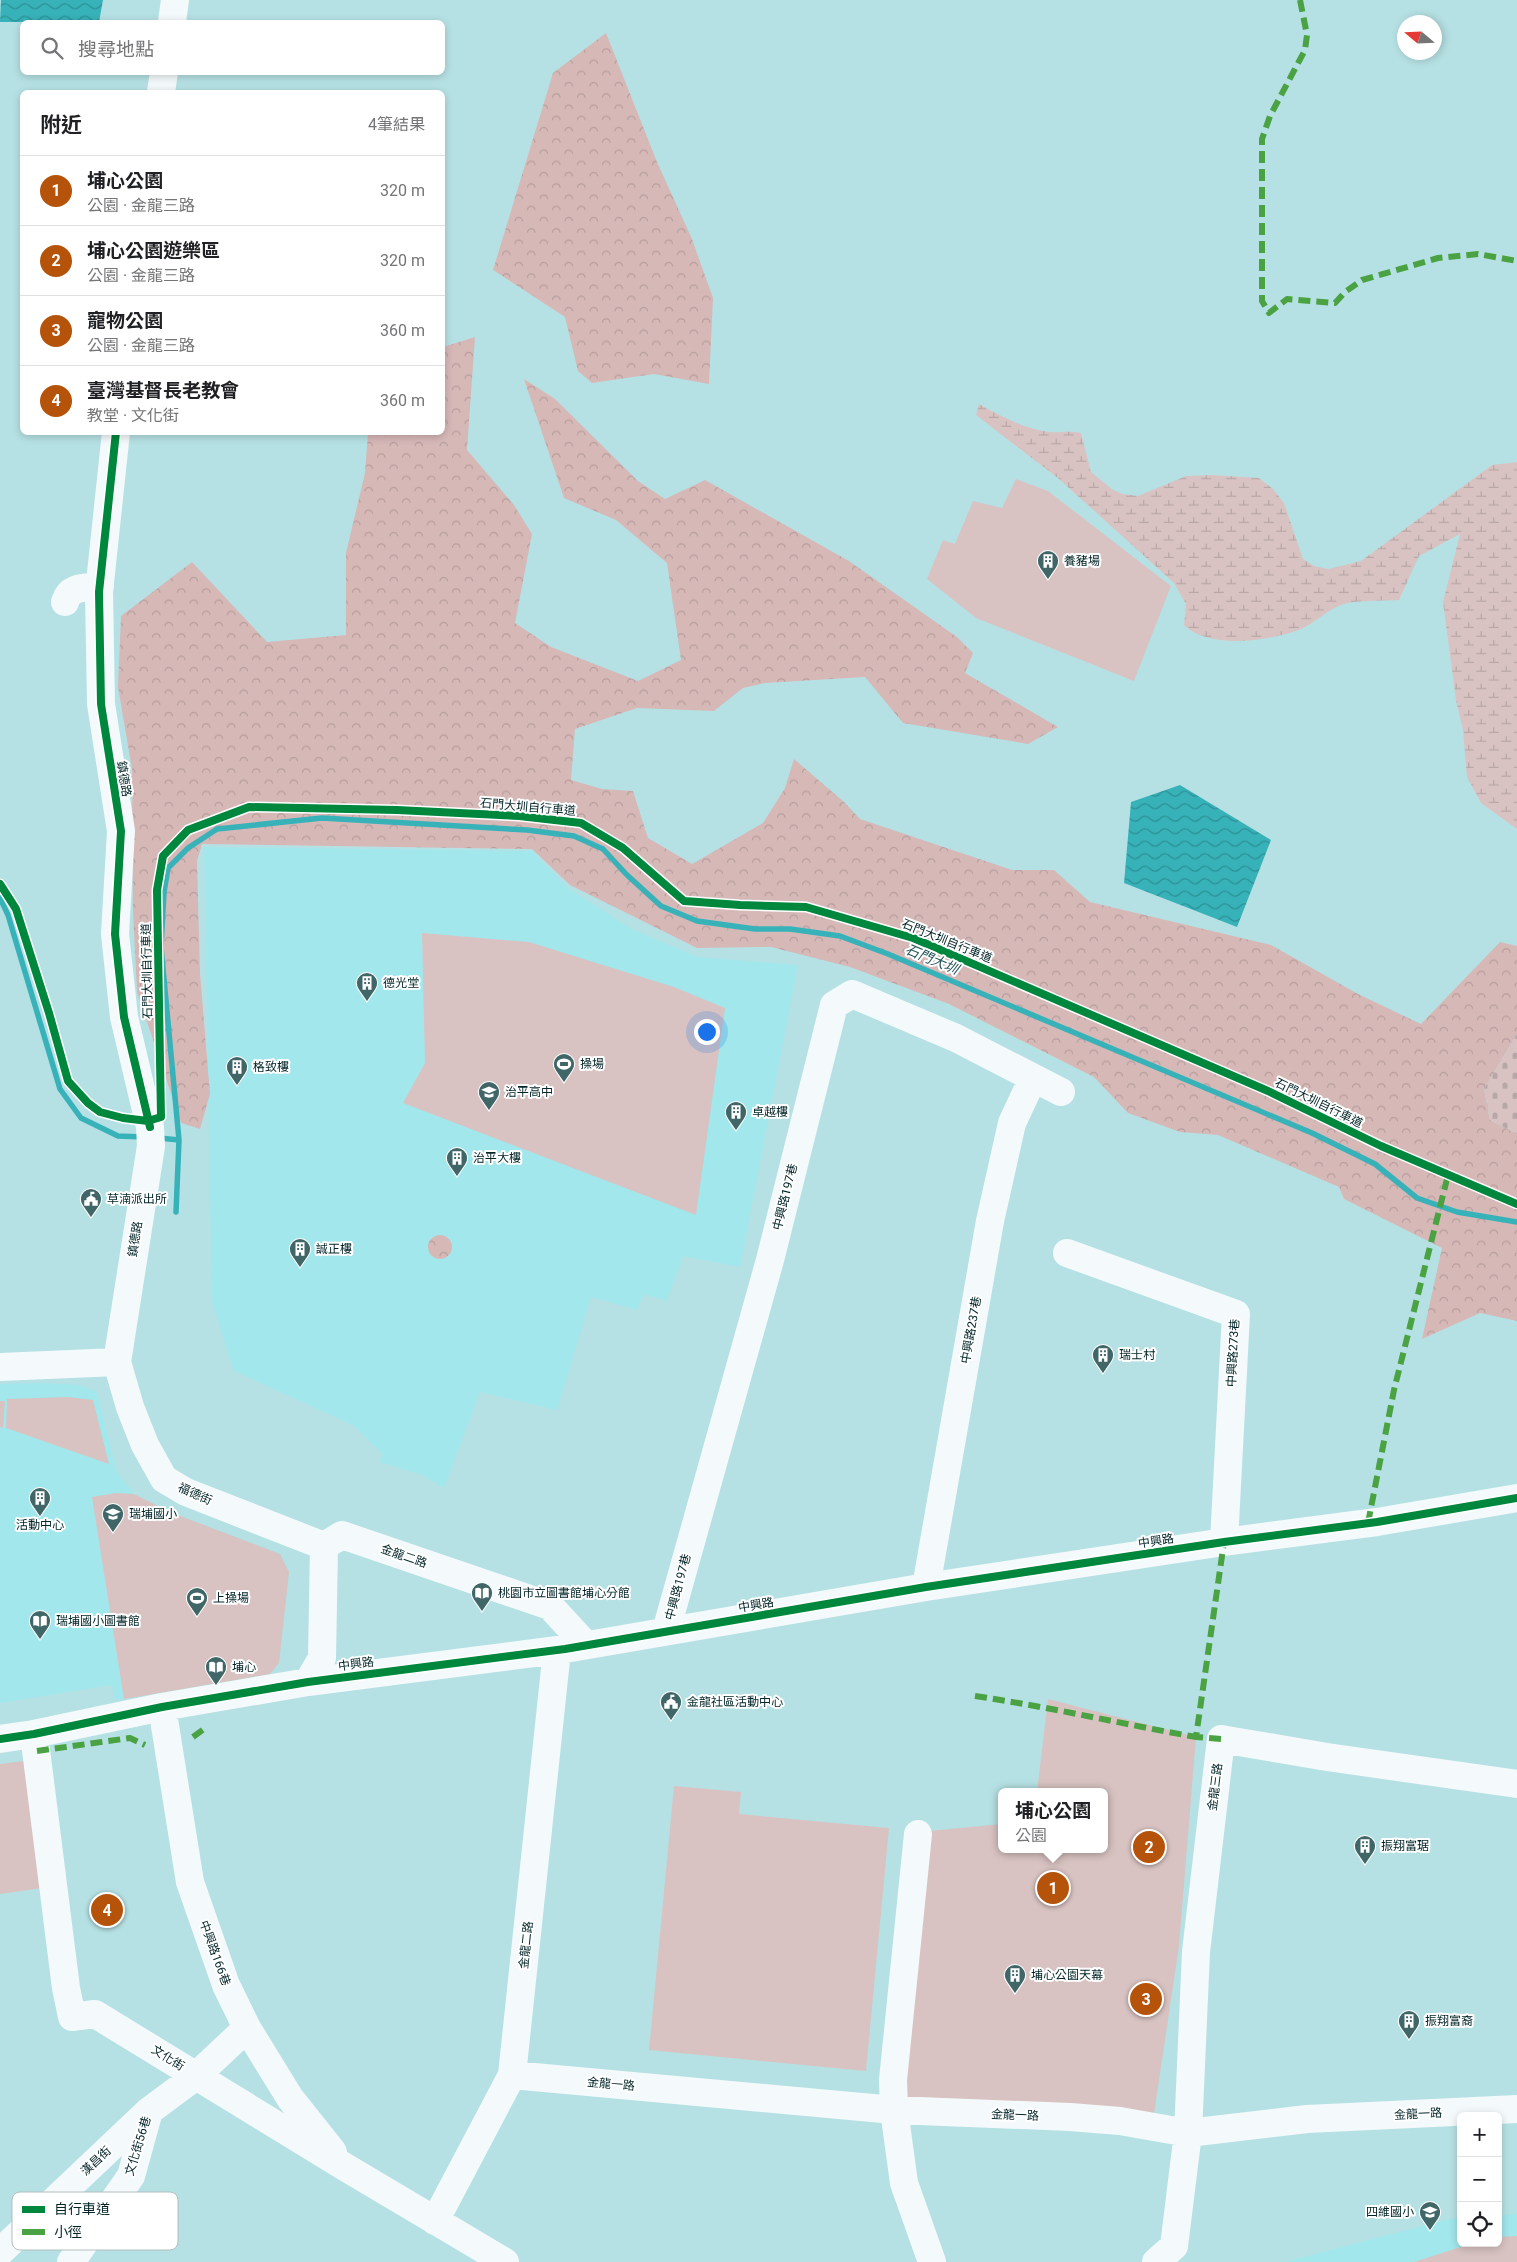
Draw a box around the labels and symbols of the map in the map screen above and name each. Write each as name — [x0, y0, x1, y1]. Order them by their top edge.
north arrow — [1397, 15, 1442, 60]
building icon: 養豬場 — [1036, 549, 1060, 580]
place label: 養豬場 — [1064, 554, 1100, 568]
street label: 鎮德路 — [114, 760, 134, 798]
street label: 石門大圳自行車道 — [480, 796, 576, 818]
street label: 石門大圳自行車道 — [900, 916, 994, 966]
street label: 石門大圳自行車道 — [139, 923, 155, 1019]
water label: 石門大圳 — [903, 940, 961, 978]
building icon: 德光堂 — [355, 971, 379, 1002]
place label: 德光堂 — [383, 976, 419, 990]
your location — [694, 1019, 720, 1045]
sports icon: 操場 — [552, 1052, 576, 1083]
building icon: 格致樓 — [225, 1055, 249, 1086]
place label: 操場 — [580, 1057, 604, 1071]
place label: 格致樓 — [253, 1060, 289, 1074]
street label: 石門大圳自行車道 — [1273, 1076, 1365, 1130]
school or university icon: 治平高中 — [477, 1080, 501, 1111]
place label: 治平高中 — [505, 1085, 553, 1099]
building icon: 卓越樓 — [724, 1100, 748, 1131]
place label: 卓越樓 — [752, 1105, 788, 1119]
building icon: 治平大樓 — [445, 1146, 469, 1177]
place label: 治平大樓 — [473, 1151, 521, 1165]
street label: 中興路197巷 — [770, 1162, 800, 1232]
public building icon: 草湳派出所 — [79, 1187, 103, 1218]
place label: 草湳派出所 — [107, 1192, 167, 1206]
street label: 鎮德路 — [125, 1220, 145, 1258]
building icon: 誠正樓 — [288, 1237, 312, 1268]
place label: 誠正樓 — [316, 1242, 352, 1256]
street label: 中興路237巷 — [958, 1295, 984, 1365]
street label: 中興路273巷 — [1224, 1319, 1242, 1387]
building icon: 瑞士村 — [1091, 1343, 1115, 1374]
place label: 瑞士村 — [1119, 1348, 1156, 1362]
street label: 福德街 — [176, 1480, 214, 1508]
building icon: 活動中心 — [28, 1486, 52, 1517]
school or university icon: 瑞埔國小 — [101, 1502, 125, 1533]
place label: 瑞埔國小 — [129, 1507, 177, 1521]
place label: 活動中心 — [16, 1518, 64, 1532]
street label: 中興路 — [1137, 1531, 1175, 1551]
street label: 金龍二路 — [379, 1542, 429, 1570]
street label: 中興路197巷 — [662, 1552, 694, 1622]
library icon: 桃園市立圖書館埔心分館 — [470, 1581, 494, 1612]
sports icon: 上操場 — [185, 1586, 209, 1617]
place label: 桃園市立圖書館埔心分館 — [498, 1586, 630, 1600]
place label: 上操場 — [213, 1591, 249, 1605]
street label: 中興路 — [737, 1595, 775, 1615]
library icon: 瑞埔國小圖書館 — [28, 1609, 52, 1640]
place label: 瑞埔國小圖書館 — [56, 1614, 140, 1628]
library icon: 埔心 — [204, 1655, 228, 1686]
street label: 中興路 — [337, 1655, 375, 1673]
place label: 埔心 — [232, 1660, 256, 1674]
public building icon: 金龍社區活動中心 — [659, 1690, 683, 1721]
place label: 金龍社區活動中心 — [687, 1695, 783, 1709]
street label: 金龍三路 — [1205, 1762, 1225, 1812]
pin: 2 — [1133, 1828, 1165, 1866]
building icon: 振翔富琚 — [1353, 1834, 1377, 1865]
place label: 振翔富琚 — [1381, 1839, 1429, 1853]
pin: 1 — [1037, 1869, 1069, 1907]
pin: 4 — [91, 1891, 123, 1929]
street label: 中興路166巷 — [197, 1919, 233, 1987]
street label: 金龍二路 — [517, 1920, 535, 1970]
building icon: 埔心公園天幕 — [1003, 1963, 1027, 1994]
place label: 埔心公園天幕 — [1031, 1968, 1103, 1982]
pin: 3 — [1130, 1980, 1162, 2018]
building icon: 振翔富裔 — [1397, 2009, 1421, 2040]
place label: 振翔富裔 — [1425, 2014, 1473, 2028]
street label: 文化街 — [149, 2043, 187, 2073]
street label: 金龍一路 — [586, 2075, 636, 2093]
street label: 金龍一路 — [1394, 2106, 1442, 2122]
street label: 金龍一路 — [991, 2107, 1039, 2123]
street label: 文化街56巷 — [122, 2115, 154, 2177]
street label: 漢昌街 — [78, 2144, 114, 2178]
legend — [12, 2192, 178, 2250]
school or university icon: 四維國小 — [1418, 2200, 1442, 2231]
text: 自行車道 — [54, 2201, 110, 2217]
place label: 四維國小 — [1366, 2205, 1414, 2219]
text: 小徑 — [54, 2224, 82, 2240]

